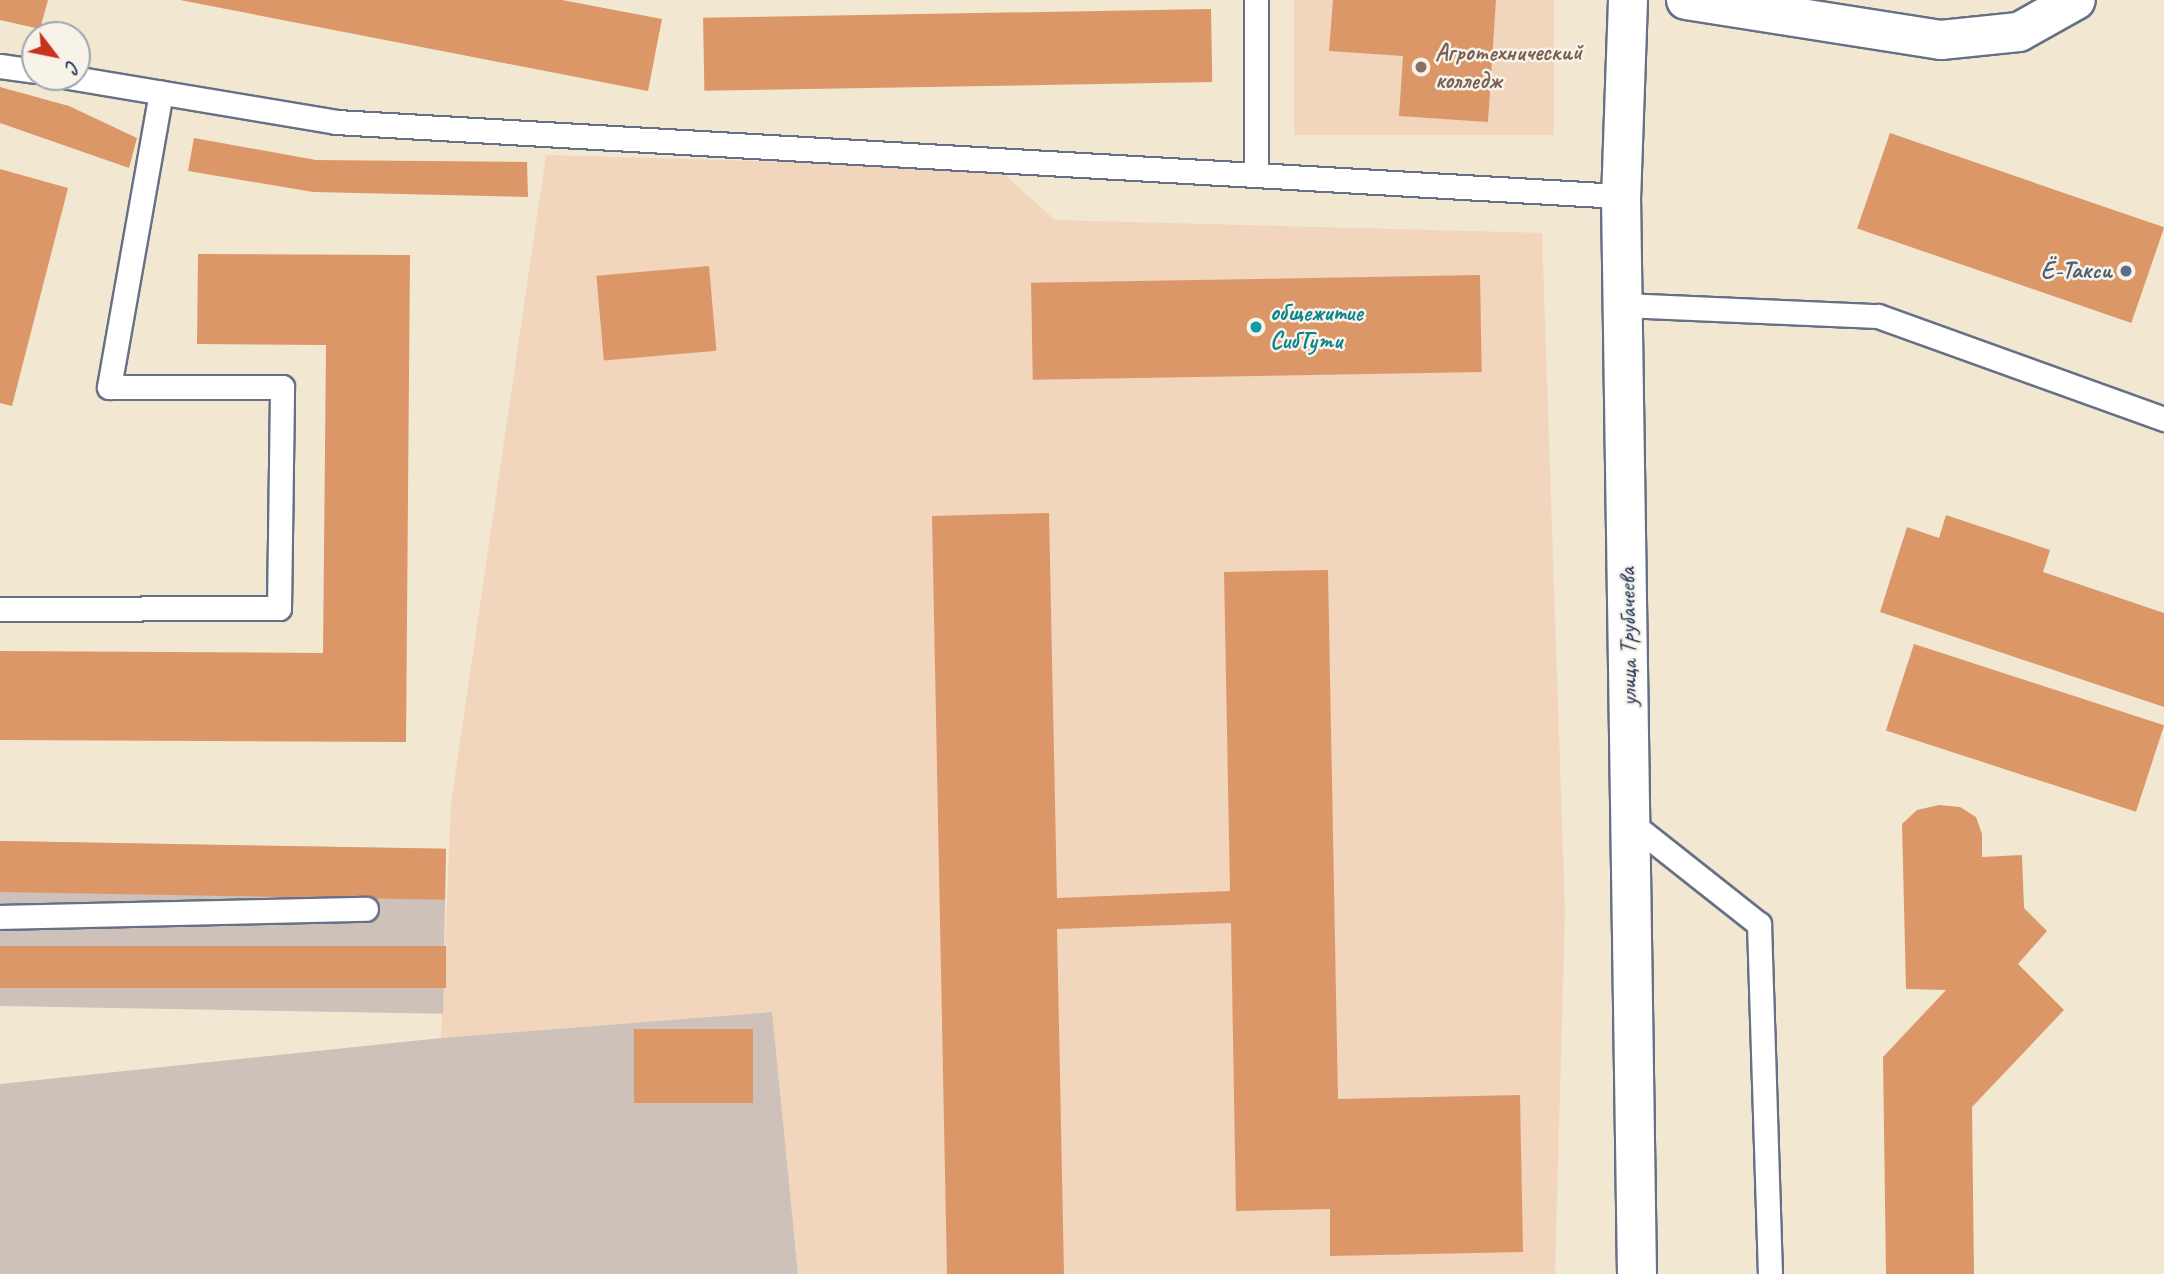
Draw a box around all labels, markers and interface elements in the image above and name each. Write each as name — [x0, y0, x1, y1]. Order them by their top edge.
north arrow — [21, 21, 91, 91]
place label: Агротехнический колледж — [1435, 39, 1582, 95]
text: С — [59, 56, 85, 76]
marker: Агротехнический колледж — [1413, 59, 1429, 75]
place label: Ё-Такси — [2041, 257, 2112, 285]
marker: Ё-Такси — [2118, 263, 2134, 279]
place label: общежитие СибГути — [1270, 299, 1363, 355]
marker: общежитие СибГути — [1248, 319, 1264, 335]
street label: улица Трубачеева — [1612, 570, 1644, 704]

